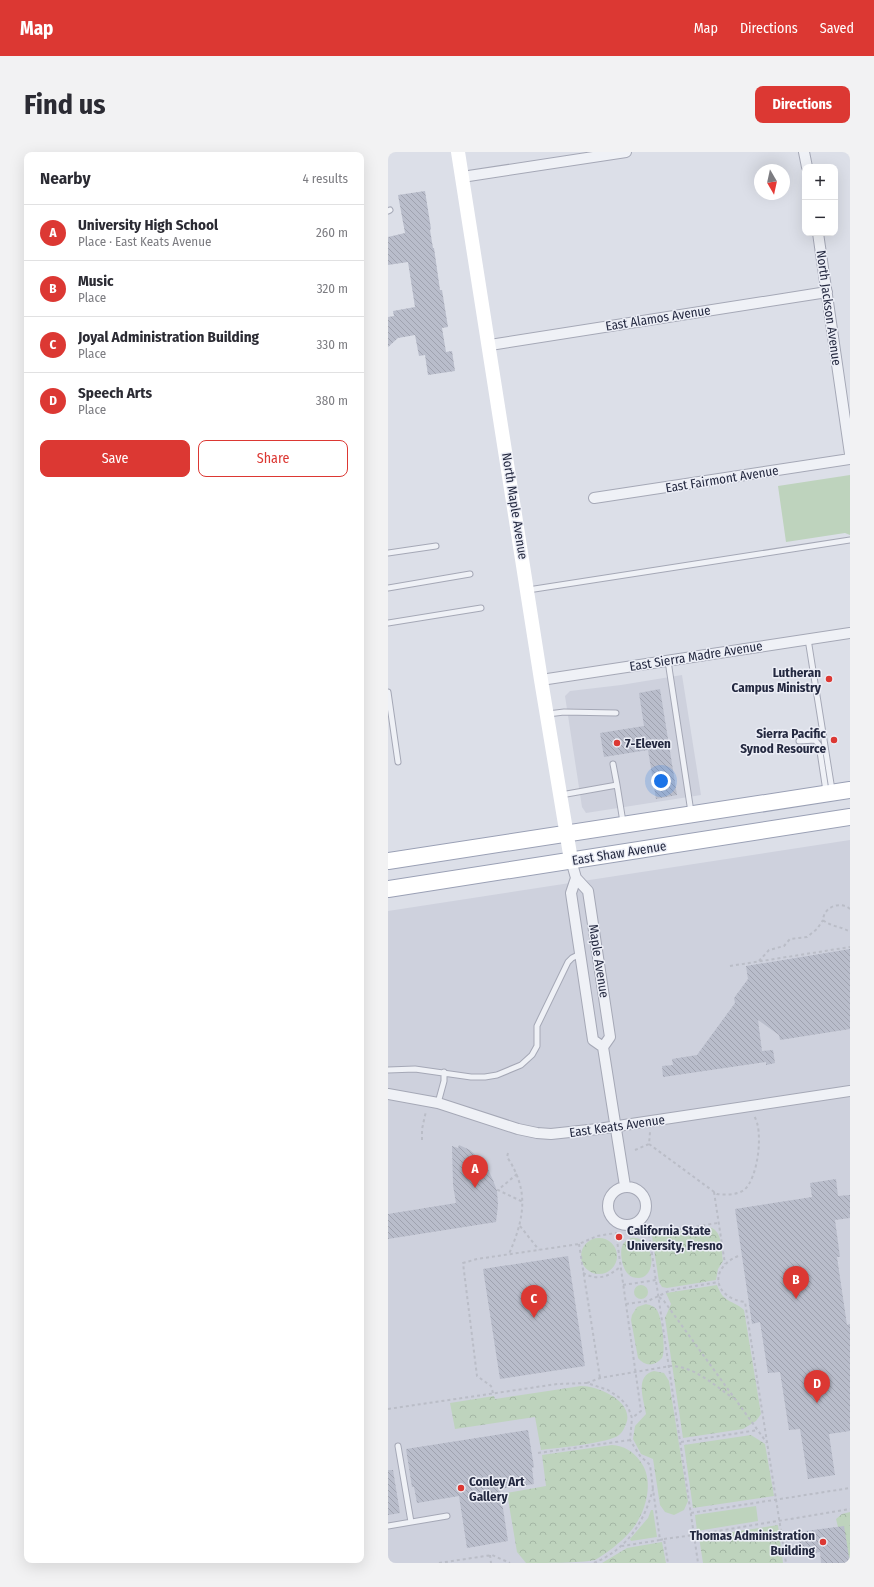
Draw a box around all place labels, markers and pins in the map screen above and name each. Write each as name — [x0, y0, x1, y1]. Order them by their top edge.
place label: Lutheran Campus Ministry — [732, 665, 822, 695]
marker: Lutheran Campus Ministry — [824, 674, 834, 684]
place label: Sierra Pacific Synod Resource — [740, 726, 826, 756]
marker: Sierra Pacific Synod Resource — [829, 735, 839, 745]
place label: 7-Eleven — [625, 736, 671, 751]
marker: 7-Eleven — [612, 738, 622, 748]
pin: A — [462, 1155, 488, 1188]
place label: California State University, Fresno — [627, 1223, 723, 1253]
marker: California State University, Fresno — [614, 1232, 624, 1242]
pin: B — [783, 1266, 809, 1299]
pin: C — [521, 1285, 547, 1318]
pin: D — [804, 1370, 830, 1403]
place label: Conley Art Gallery — [469, 1474, 525, 1504]
marker: Conley Art Gallery — [456, 1483, 466, 1493]
place label: Thomas Administration Building — [690, 1528, 816, 1558]
marker: Thomas Administration Building — [818, 1537, 828, 1547]

